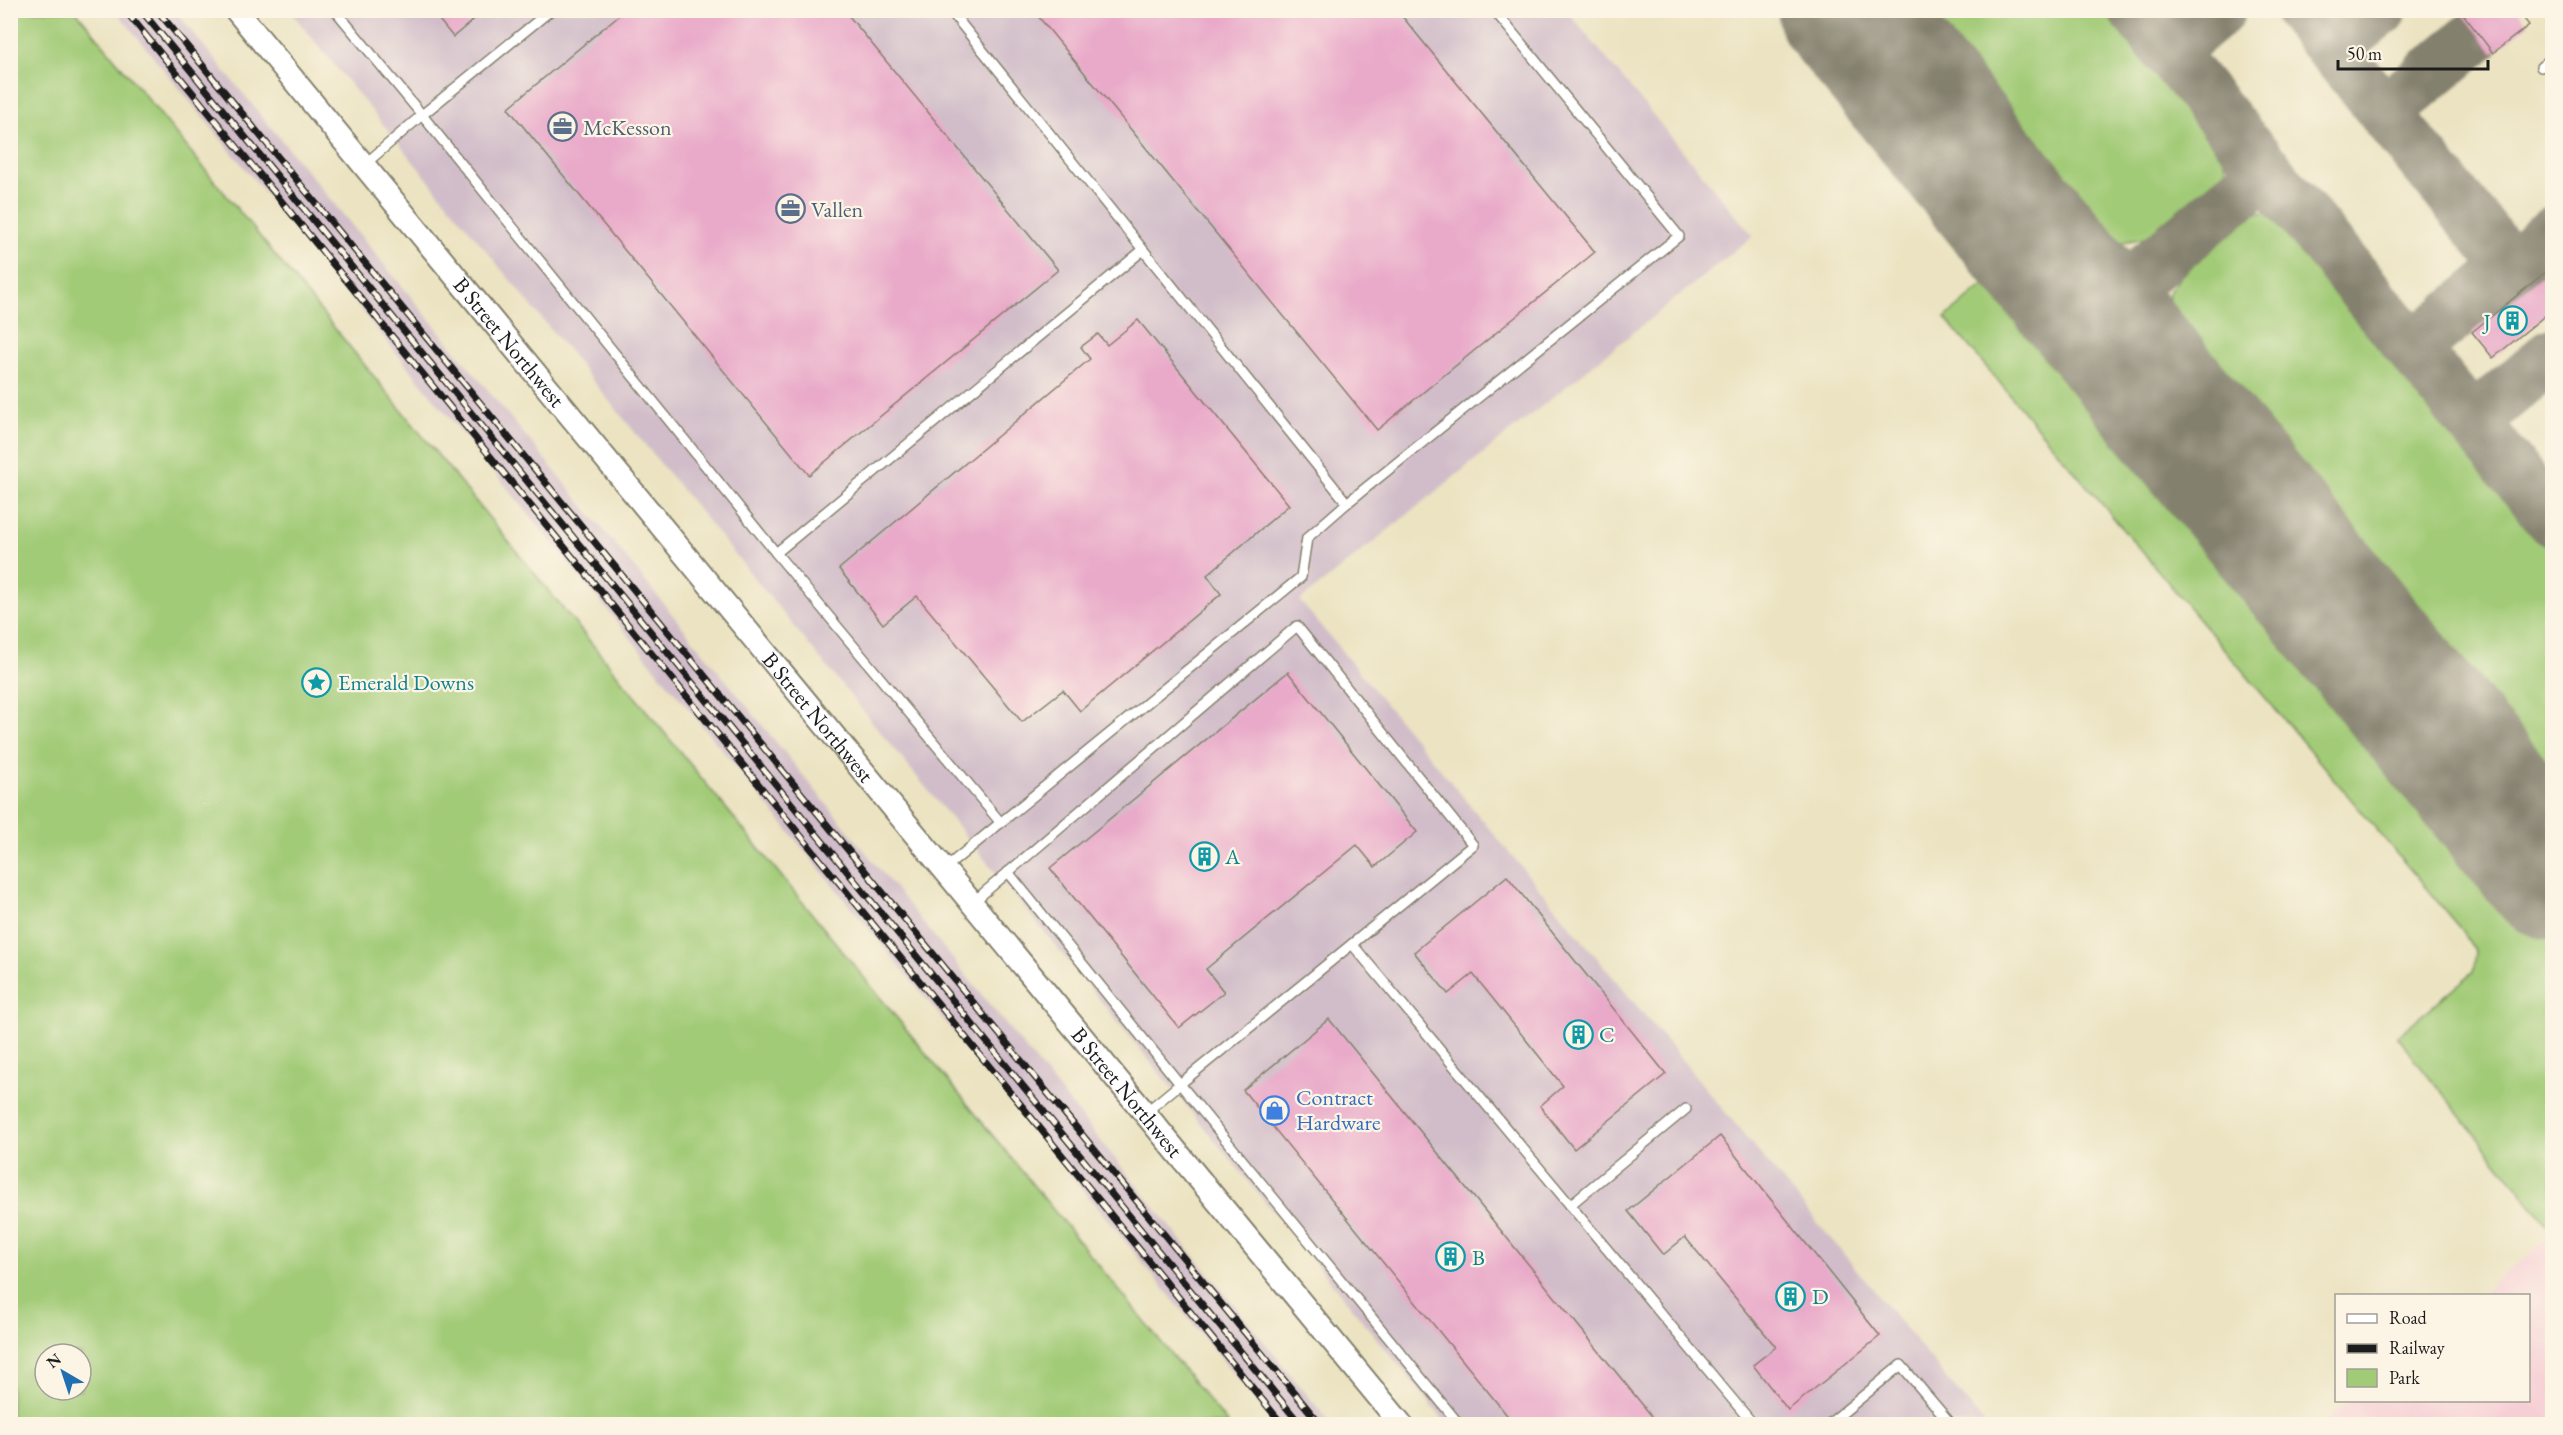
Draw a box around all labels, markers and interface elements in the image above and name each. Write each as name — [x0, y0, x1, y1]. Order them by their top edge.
scale bar — [2338, 33, 2488, 71]
text: 50 m — [2347, 42, 2382, 65]
office icon: McKesson — [546, 111, 578, 143]
place label: McKesson — [583, 113, 672, 142]
office icon: Vallen — [774, 193, 806, 225]
place label: Vallen — [811, 195, 864, 224]
street label: B Street Northwest — [447, 271, 571, 413]
building icon: J — [2496, 305, 2528, 337]
place label: J — [2482, 307, 2491, 336]
street label: B Street Northwest — [756, 646, 880, 789]
place icon: Emerald Downs — [301, 666, 333, 698]
place label: Emerald Downs — [338, 668, 474, 697]
building icon: A — [1188, 840, 1220, 872]
place label: A — [1224, 842, 1241, 871]
building icon: C — [1562, 1018, 1594, 1050]
place label: C — [1599, 1020, 1615, 1049]
street label: B Street Northwest — [1065, 1021, 1189, 1164]
place label: Contract Hardware — [1296, 1083, 1381, 1137]
shop icon: Contract Hardware — [1259, 1094, 1291, 1126]
building icon: B — [1435, 1241, 1467, 1273]
place label: B — [1472, 1243, 1485, 1272]
building icon: D — [1775, 1280, 1807, 1312]
place label: D — [1812, 1282, 1829, 1311]
legend — [2335, 1294, 2530, 1402]
text: Road — [2389, 1306, 2428, 1329]
text: Railway — [2389, 1336, 2445, 1359]
north arrow — [33, 1342, 93, 1402]
text: N — [42, 1348, 66, 1373]
text: Park — [2389, 1366, 2420, 1389]

